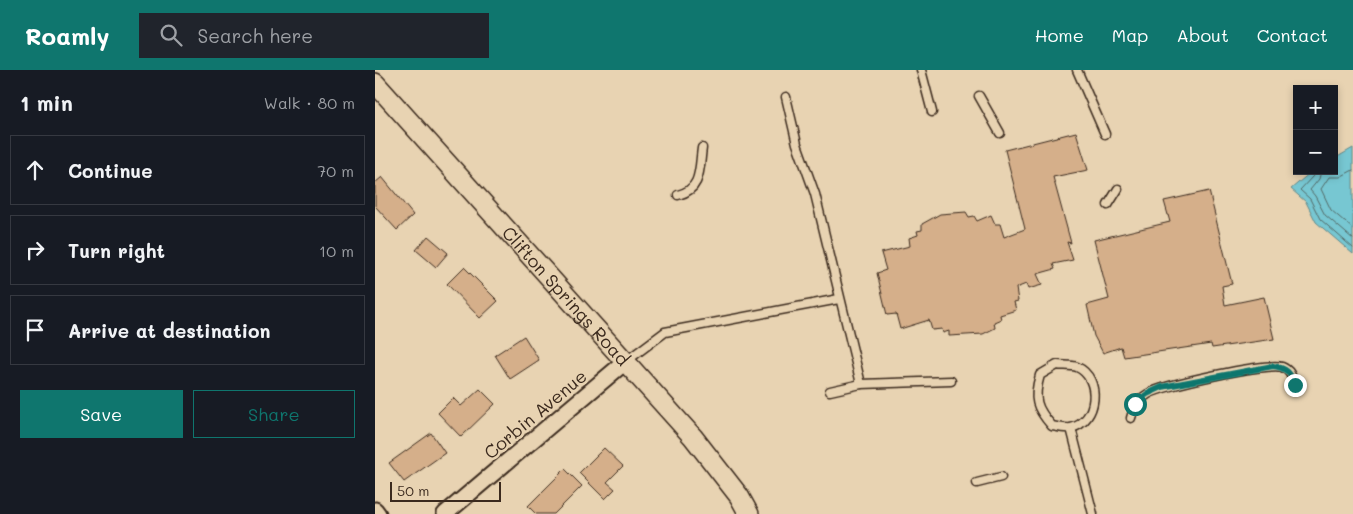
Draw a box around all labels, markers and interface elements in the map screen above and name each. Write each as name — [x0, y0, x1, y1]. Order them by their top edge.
search box — [139, 13, 489, 58]
text: Roamly — [25, 20, 109, 51]
icon: search — [157, 21, 185, 49]
text: Search here — [197, 23, 313, 48]
text: Home — [1035, 23, 1084, 47]
text: Map — [1112, 23, 1148, 47]
text: About — [1176, 23, 1229, 47]
text: Contact — [1257, 23, 1328, 47]
map controls — [1293, 85, 1338, 175]
button: + — [1293, 85, 1338, 130]
text: 1 min — [20, 89, 73, 116]
text: Walk · 80 m — [264, 92, 355, 113]
button: − — [1293, 130, 1338, 175]
icon: ahead — [21, 156, 49, 184]
text: Continue — [68, 158, 153, 183]
text: 70 m — [317, 160, 354, 181]
street label: Clifton Springs Road — [497, 221, 635, 371]
icon: right — [21, 236, 49, 264]
text: Turn right — [68, 238, 165, 263]
text: 10 m — [319, 240, 354, 261]
icon: arrive — [21, 316, 49, 344]
text: Arrive at destination — [68, 318, 271, 343]
street label: Corbin Avenue — [478, 364, 592, 464]
route end — [1284, 374, 1307, 397]
button: Save — [20, 390, 183, 438]
button: Share — [193, 390, 355, 438]
route start — [1124, 393, 1147, 416]
scale bar — [390, 479, 501, 502]
text: 50 m — [397, 481, 429, 500]

